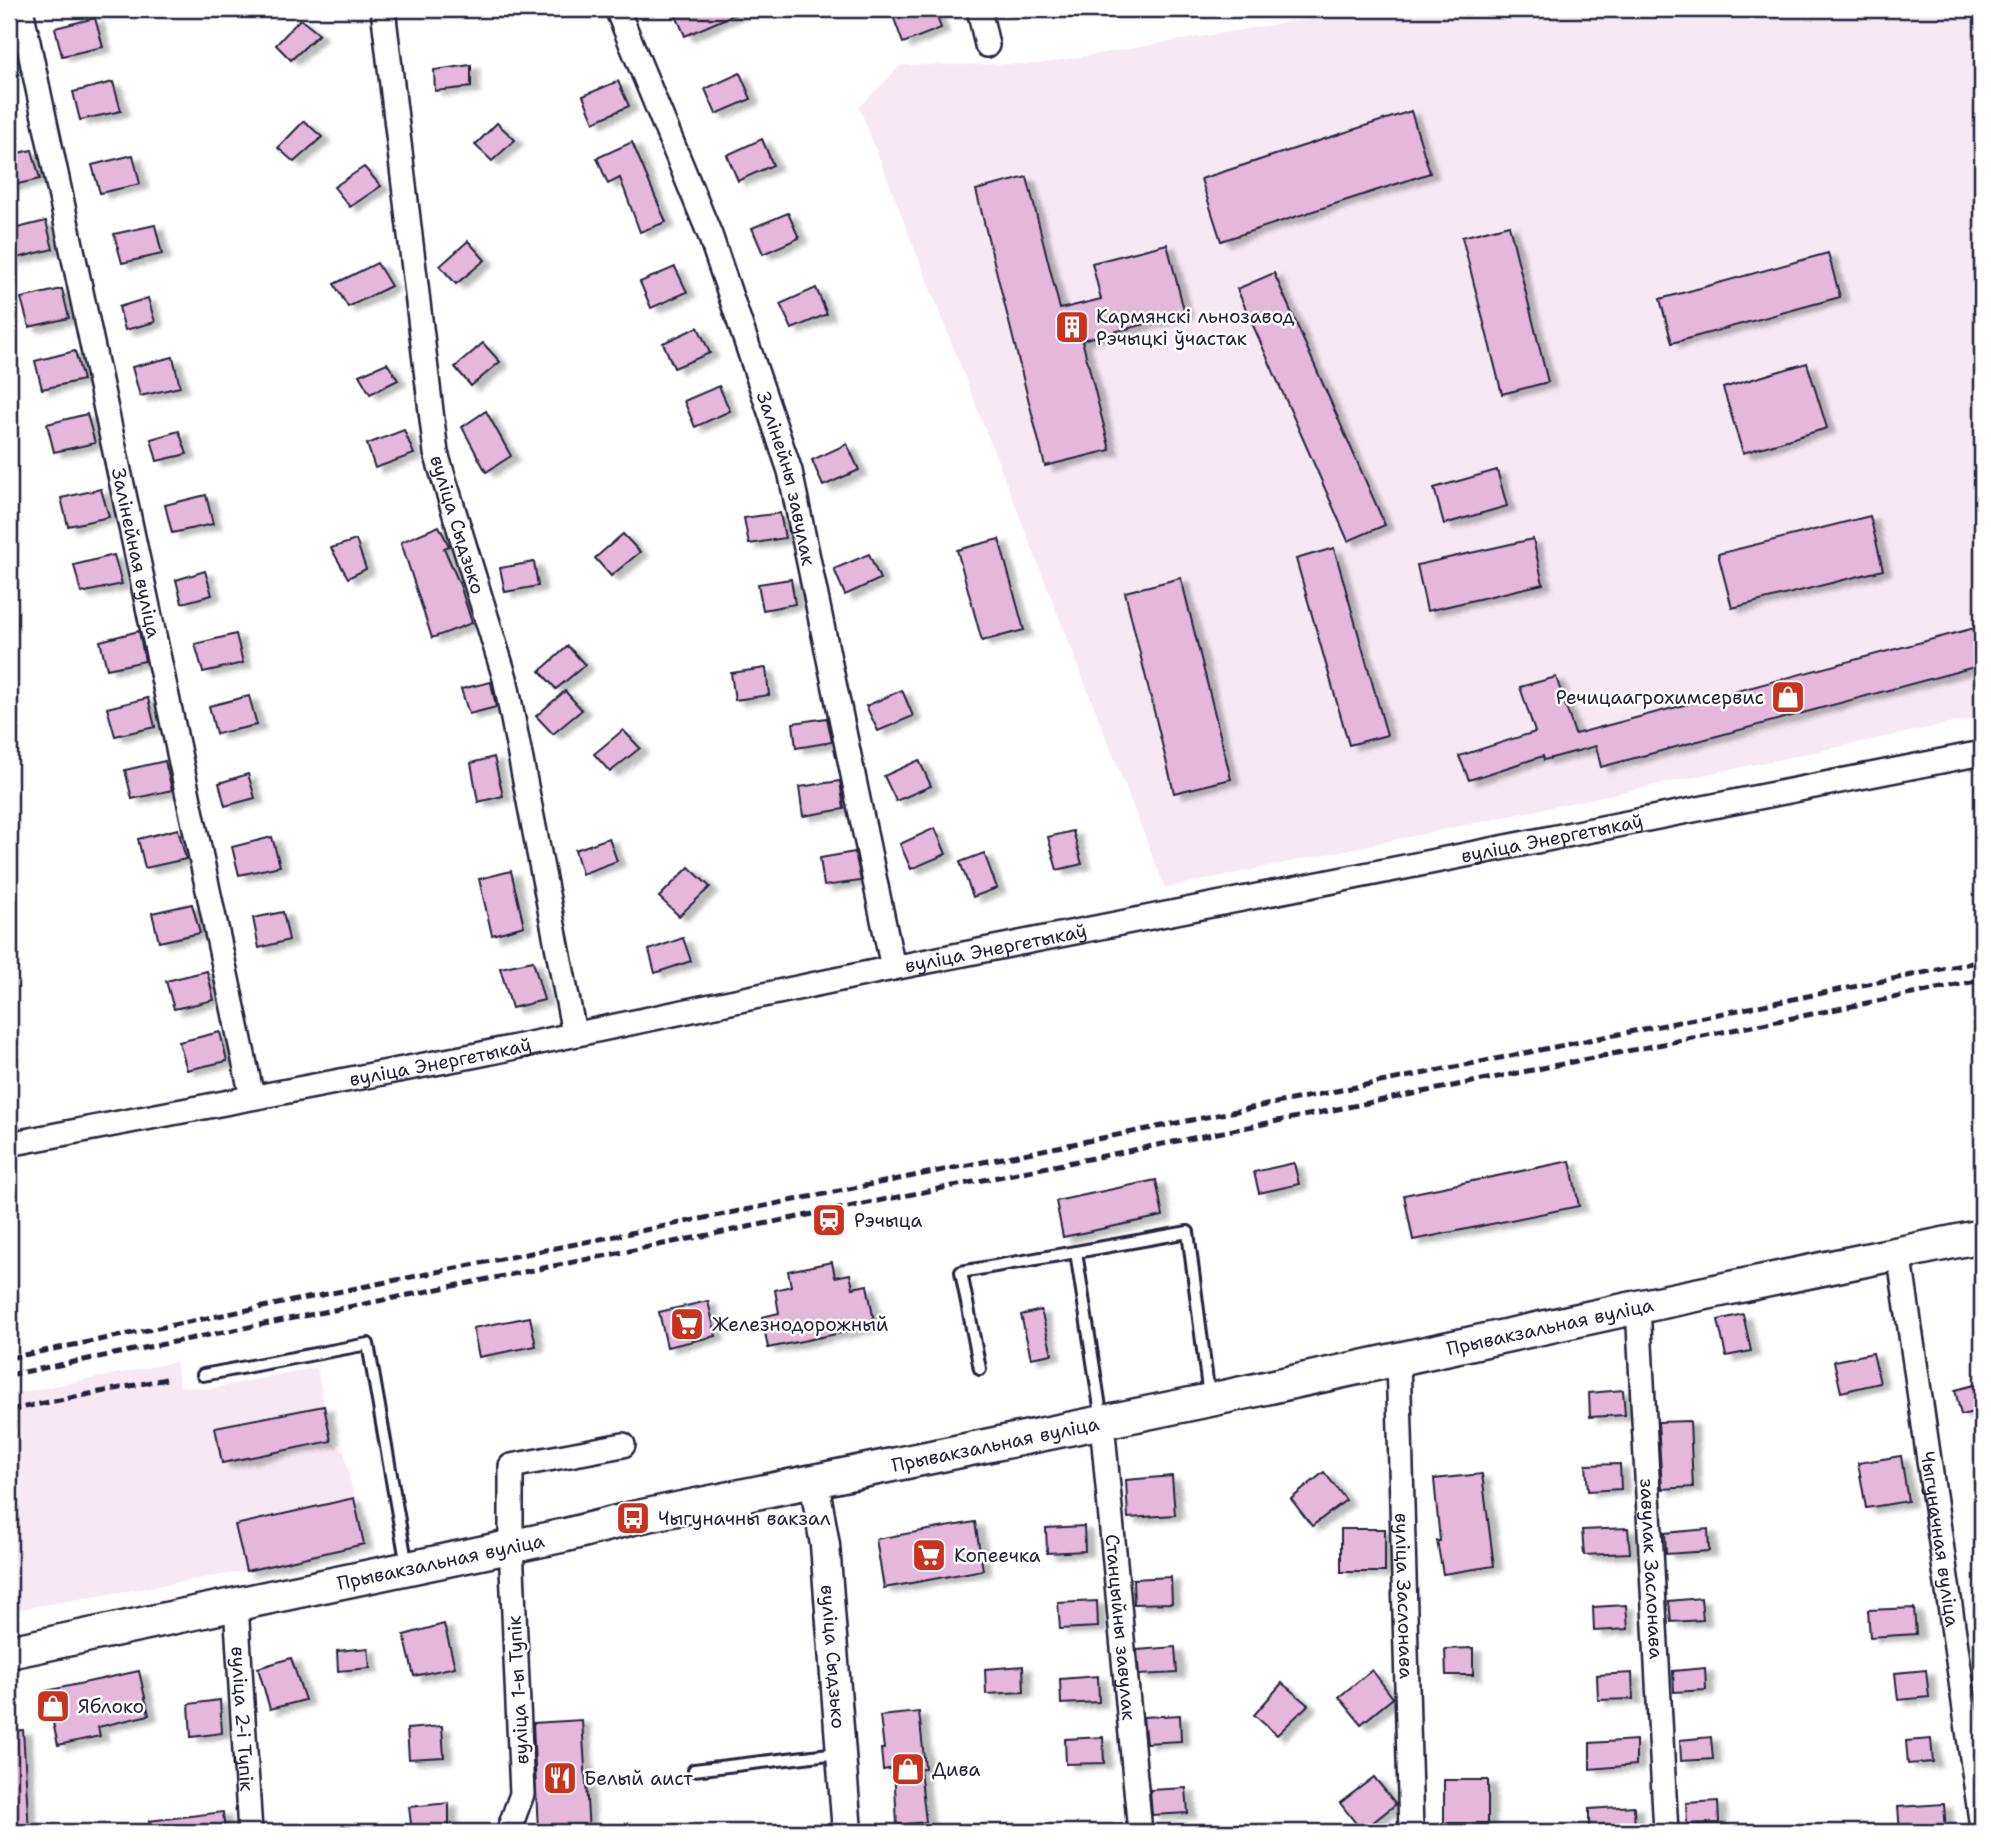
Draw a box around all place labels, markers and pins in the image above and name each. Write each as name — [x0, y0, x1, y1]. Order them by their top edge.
place label: Кармянскі льнозавод Рэчыцкі ўчастак — [1096, 304, 1295, 351]
building icon: Кармянскі льнозавод Рэчыцкі ўчастак — [1053, 308, 1091, 346]
shop icon: Речицаагрохимсервис — [1769, 678, 1807, 716]
place label: Речицаагрохимсервис — [1556, 685, 1764, 710]
station icon: Рэчыца — [810, 1201, 848, 1239]
place label: Рэчыца — [854, 1208, 922, 1233]
supermarket icon: Железнодорожный — [668, 1305, 706, 1343]
place label: Железнодорожный — [712, 1312, 888, 1337]
bus stop icon: Чыгуначны вакзал — [614, 1499, 652, 1537]
place label: Чыгуначны вакзал — [658, 1506, 831, 1531]
supermarket icon: Копеечка — [910, 1536, 948, 1574]
place label: Копеечка — [954, 1543, 1041, 1568]
shop icon: Яблоко — [34, 1687, 72, 1725]
place label: Яблоко — [78, 1694, 144, 1719]
shop icon: Дива — [889, 1750, 927, 1788]
place label: Дива — [932, 1757, 980, 1782]
restaurant icon: Белый аист — [541, 1759, 579, 1797]
place label: Белый аист — [584, 1766, 693, 1791]

